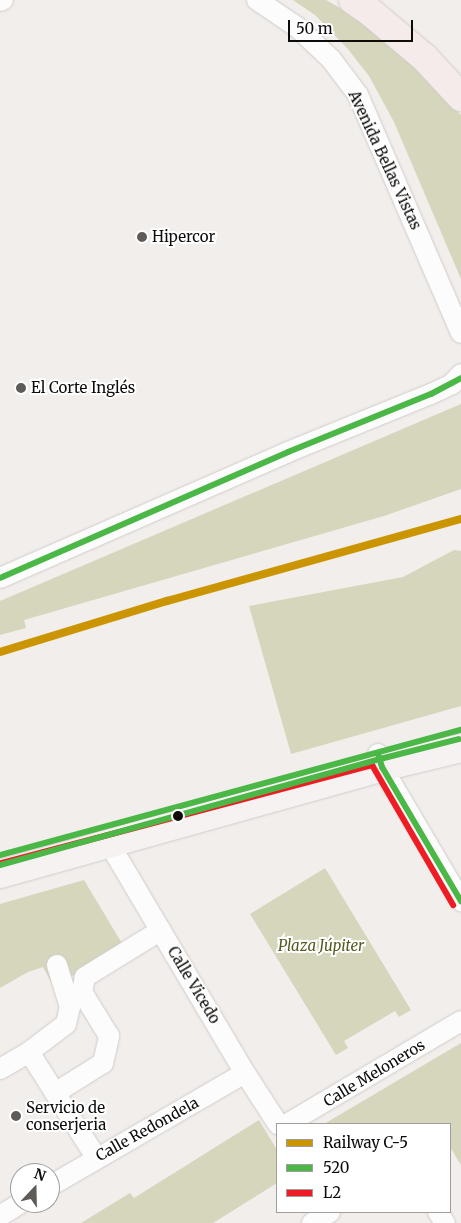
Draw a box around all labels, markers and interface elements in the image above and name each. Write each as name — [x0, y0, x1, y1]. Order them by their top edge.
scale bar — [291, 10, 416, 42]
text: 50 m — [296, 19, 333, 38]
street label: Avenida Bellas Vistas — [345, 88, 425, 232]
place label: Hipercor — [152, 228, 215, 246]
marker: Hipercor — [136, 231, 148, 243]
place label: El Corte Inglés — [31, 379, 135, 397]
marker: El Corte Inglés — [15, 382, 27, 394]
unlabelled marker — [173, 811, 183, 821]
park label: Plaza Júpiter — [278, 937, 364, 955]
street label: Calle Vicedo — [164, 943, 224, 1027]
street label: Calle Meloneros — [320, 1036, 428, 1110]
street label: Calle Redondela — [93, 1093, 201, 1165]
place label: Servicio de conserjeria — [26, 1098, 106, 1133]
marker: Servicio de conserjeria — [10, 1110, 22, 1122]
legend — [276, 1123, 451, 1213]
text: Railway C-5 — [323, 1133, 408, 1152]
text: 520 — [323, 1158, 349, 1177]
north arrow — [10, 1163, 60, 1213]
text: N — [32, 1165, 48, 1185]
text: L2 — [323, 1183, 341, 1202]

